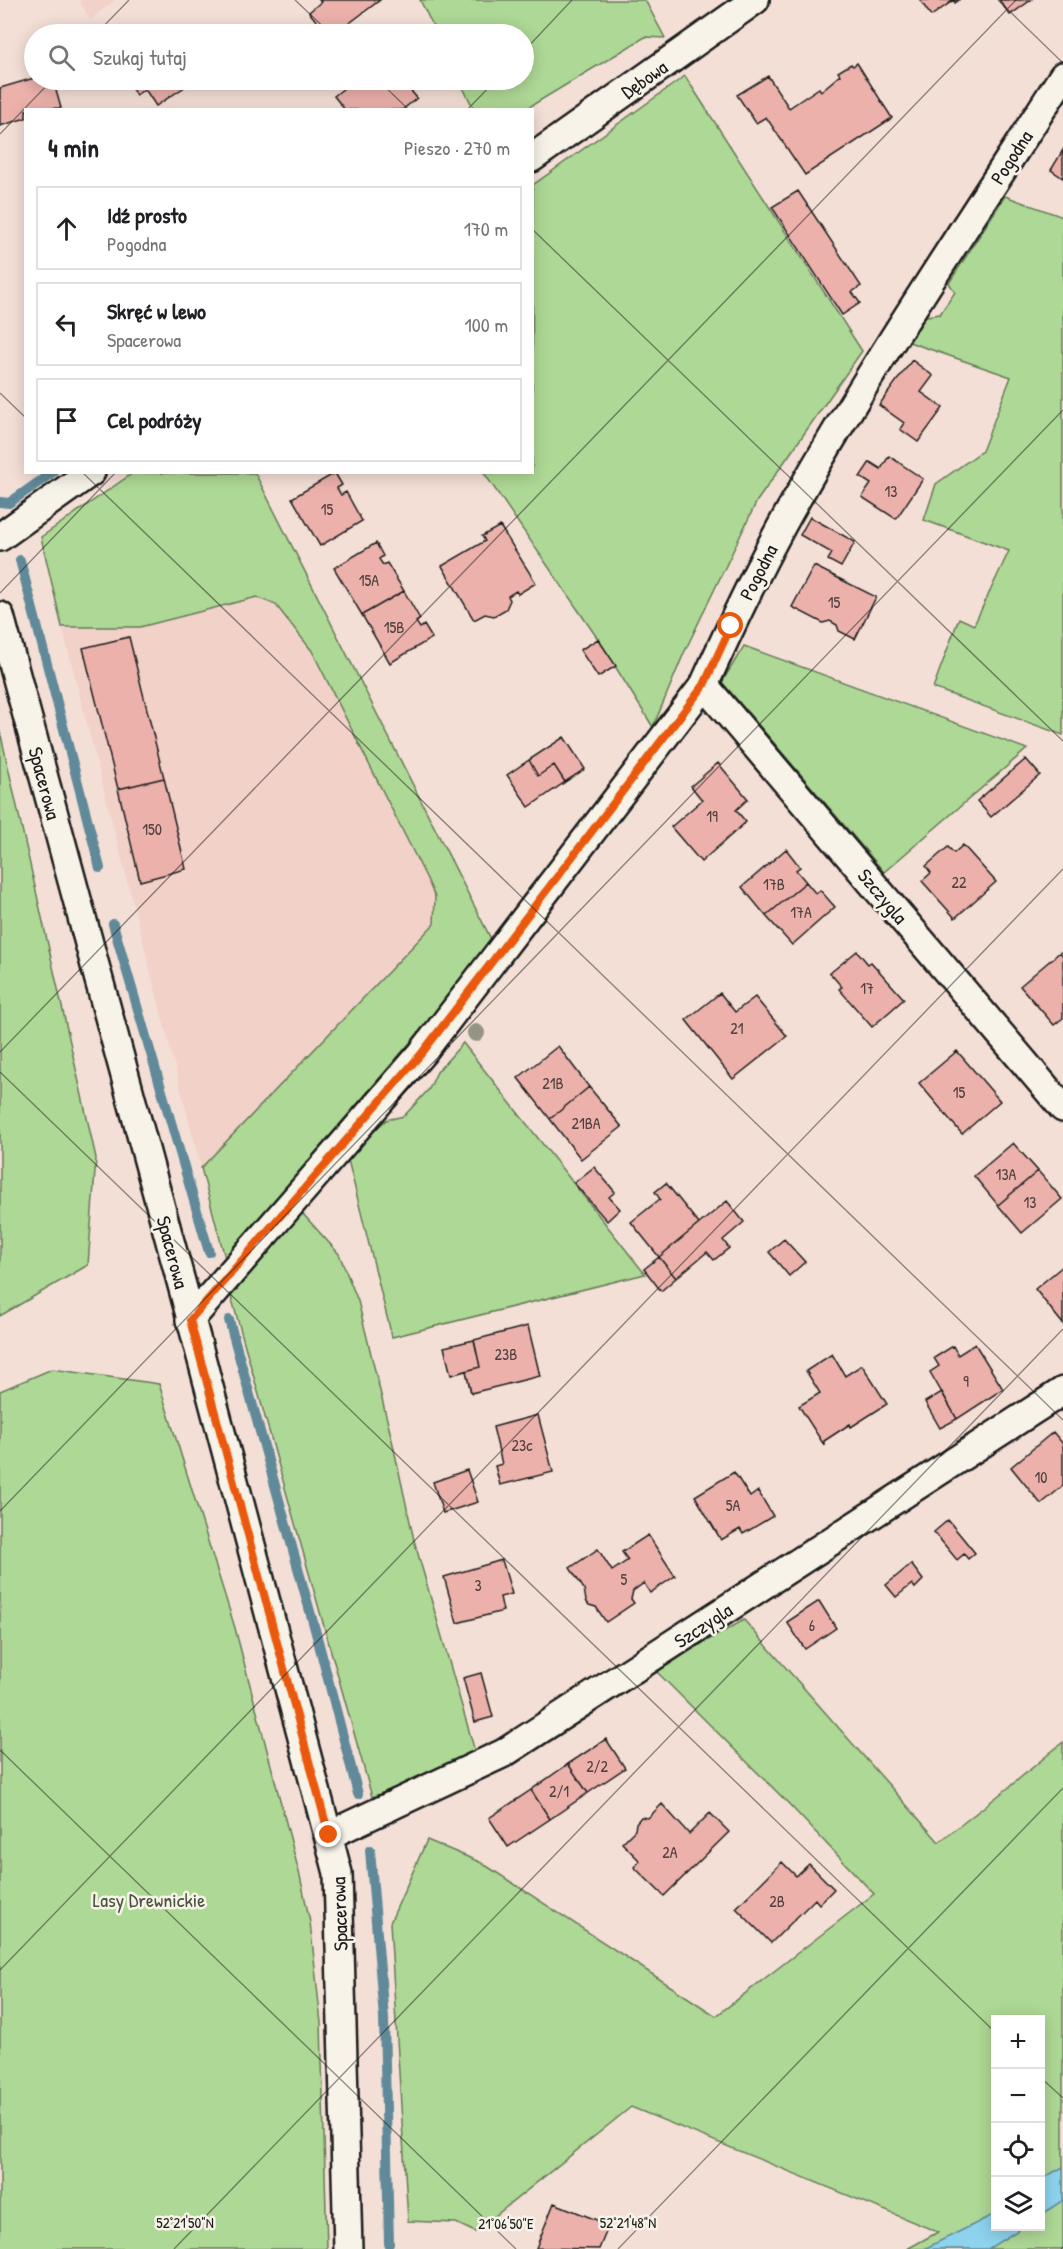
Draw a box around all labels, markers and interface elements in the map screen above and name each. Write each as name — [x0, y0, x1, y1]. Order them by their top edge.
search box — [24, 24, 534, 90]
icon: search — [45, 41, 78, 74]
text: Szukaj tutaj — [93, 42, 187, 72]
street label: Dębowa — [615, 53, 673, 105]
street label: Pogodna — [984, 125, 1039, 189]
text: 4 min — [48, 130, 99, 165]
text: Pieszo · 270 m — [404, 134, 510, 161]
text: Idź prosto — [107, 200, 187, 230]
icon: ahead — [50, 212, 83, 245]
text: 170 m — [464, 215, 508, 242]
text: Pogodna — [107, 230, 166, 257]
text: Skręć w lewo — [107, 296, 206, 326]
icon: left — [50, 308, 83, 341]
text: 100 m — [465, 311, 508, 338]
text: Spacerowa — [107, 326, 181, 353]
icon: arrive — [50, 404, 83, 437]
text: Cel podróży — [107, 405, 202, 435]
house number: 13 — [885, 480, 897, 502]
house number: 15 — [321, 498, 334, 520]
street label: Pogodna — [733, 539, 784, 605]
house number: 15A — [359, 569, 379, 591]
house number: 15 — [828, 591, 841, 613]
route start — [717, 612, 743, 638]
house number: 15B — [384, 616, 404, 638]
street label: Spacerowa — [22, 744, 68, 822]
house number: 19 — [706, 805, 718, 827]
house number: 150 — [142, 818, 162, 840]
street label: Szczygla — [852, 863, 914, 930]
house number: 22 — [952, 871, 967, 893]
house number: 17B — [763, 873, 785, 895]
house number: 17A — [790, 901, 812, 923]
house number: 17 — [860, 977, 874, 999]
house number: 21 — [730, 1017, 744, 1039]
house number: 21B — [542, 1072, 564, 1094]
house number: 15 — [953, 1081, 966, 1103]
house number: 21BA — [571, 1112, 601, 1134]
house number: 13A — [996, 1163, 1017, 1185]
house number: 13 — [1024, 1191, 1036, 1213]
street label: Spacerowa — [150, 1213, 196, 1291]
house number: 23B — [495, 1343, 517, 1365]
house number: 9 — [963, 1370, 969, 1392]
house number: 23c — [512, 1434, 533, 1456]
house number: 10 — [1035, 1466, 1047, 1488]
house number: 5A — [726, 1494, 740, 1516]
house number: 5 — [621, 1568, 628, 1590]
house number: 3 — [474, 1574, 482, 1596]
street label: Szczygla — [669, 1596, 738, 1654]
house number: 6 — [809, 1614, 815, 1636]
house number: 2/2 — [586, 1755, 608, 1777]
house number: 2/1 — [549, 1780, 569, 1802]
route end — [315, 1821, 341, 1847]
house number: 2A — [662, 1841, 678, 1863]
street label: Spacerowa — [324, 1876, 354, 1952]
park label: Lasy Drewnickie — [93, 1886, 205, 1913]
house number: 2B — [769, 1890, 785, 1912]
map controls — [991, 2015, 1045, 2231]
button: + — [991, 2015, 1045, 2069]
button: − — [991, 2069, 1045, 2123]
button: locate — [991, 2123, 1045, 2177]
button: layers — [991, 2177, 1045, 2231]
text: 52°21'50"N — [156, 2212, 214, 2233]
text: 52°21'48"N — [600, 2212, 656, 2233]
text: 21°06'50"E — [478, 2213, 534, 2234]

